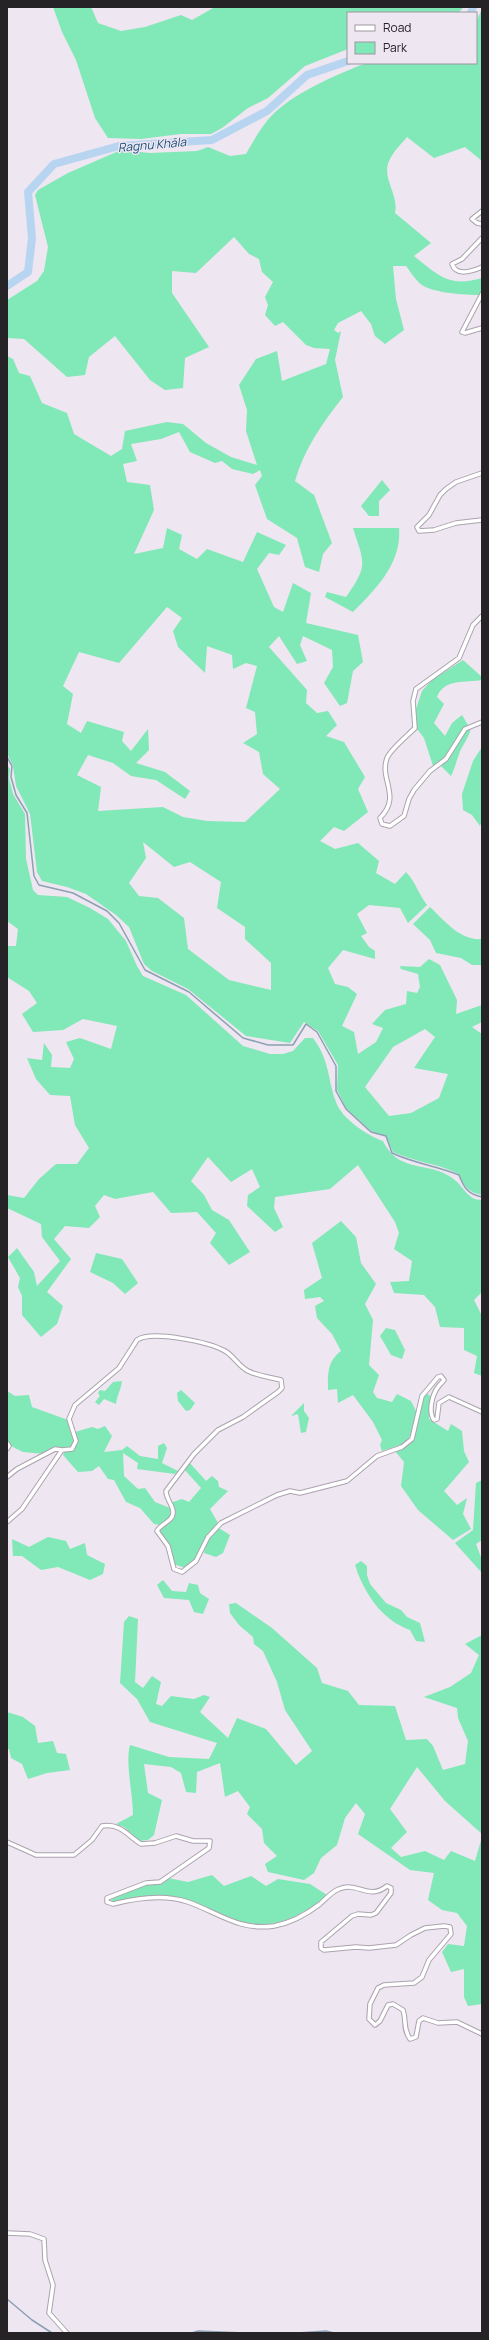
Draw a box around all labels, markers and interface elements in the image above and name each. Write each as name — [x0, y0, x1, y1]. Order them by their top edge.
legend — [347, 12, 477, 64]
text: Road — [383, 19, 411, 36]
text: Park — [383, 39, 408, 56]
water label: Ragnu Khāla — [117, 133, 188, 156]

